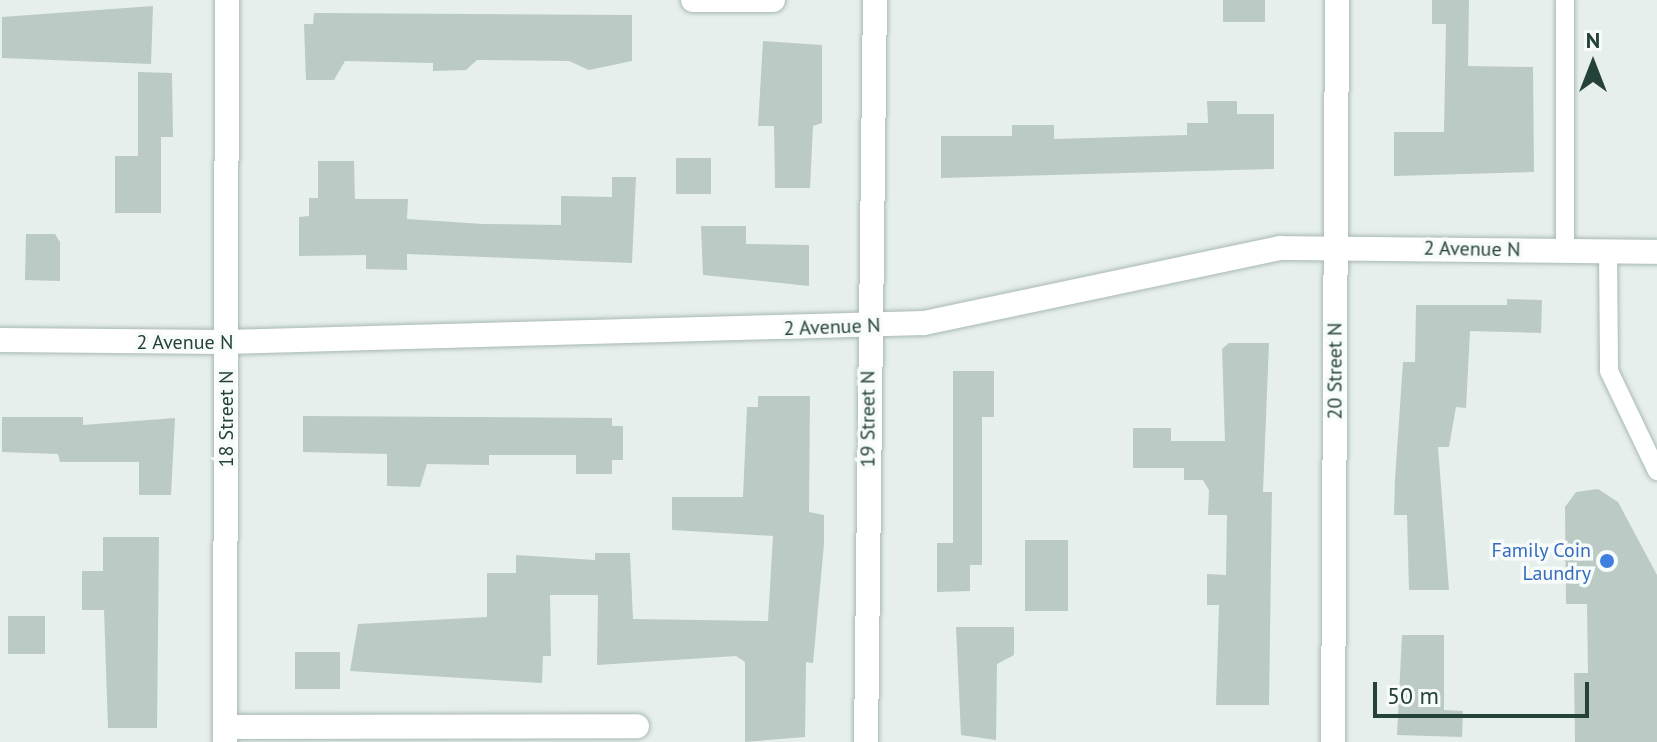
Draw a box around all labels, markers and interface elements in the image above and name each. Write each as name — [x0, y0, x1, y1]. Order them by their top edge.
north arrow — [1553, 24, 1633, 104]
text: N — [1586, 26, 1600, 54]
street label: 2 Avenue N — [1423, 236, 1521, 262]
street label: 2 Avenue N — [783, 313, 881, 341]
street label: 20 Street N — [1323, 322, 1347, 420]
street label: 2 Avenue N — [136, 330, 234, 354]
street label: 18 Street N — [214, 370, 238, 468]
street label: 19 Street N — [856, 370, 880, 468]
place label: Family Coin Laundry — [1491, 538, 1591, 585]
marker: Family Coin Laundry — [1598, 552, 1616, 570]
scale bar — [1377, 666, 1593, 716]
text: 50 m — [1387, 680, 1439, 711]

